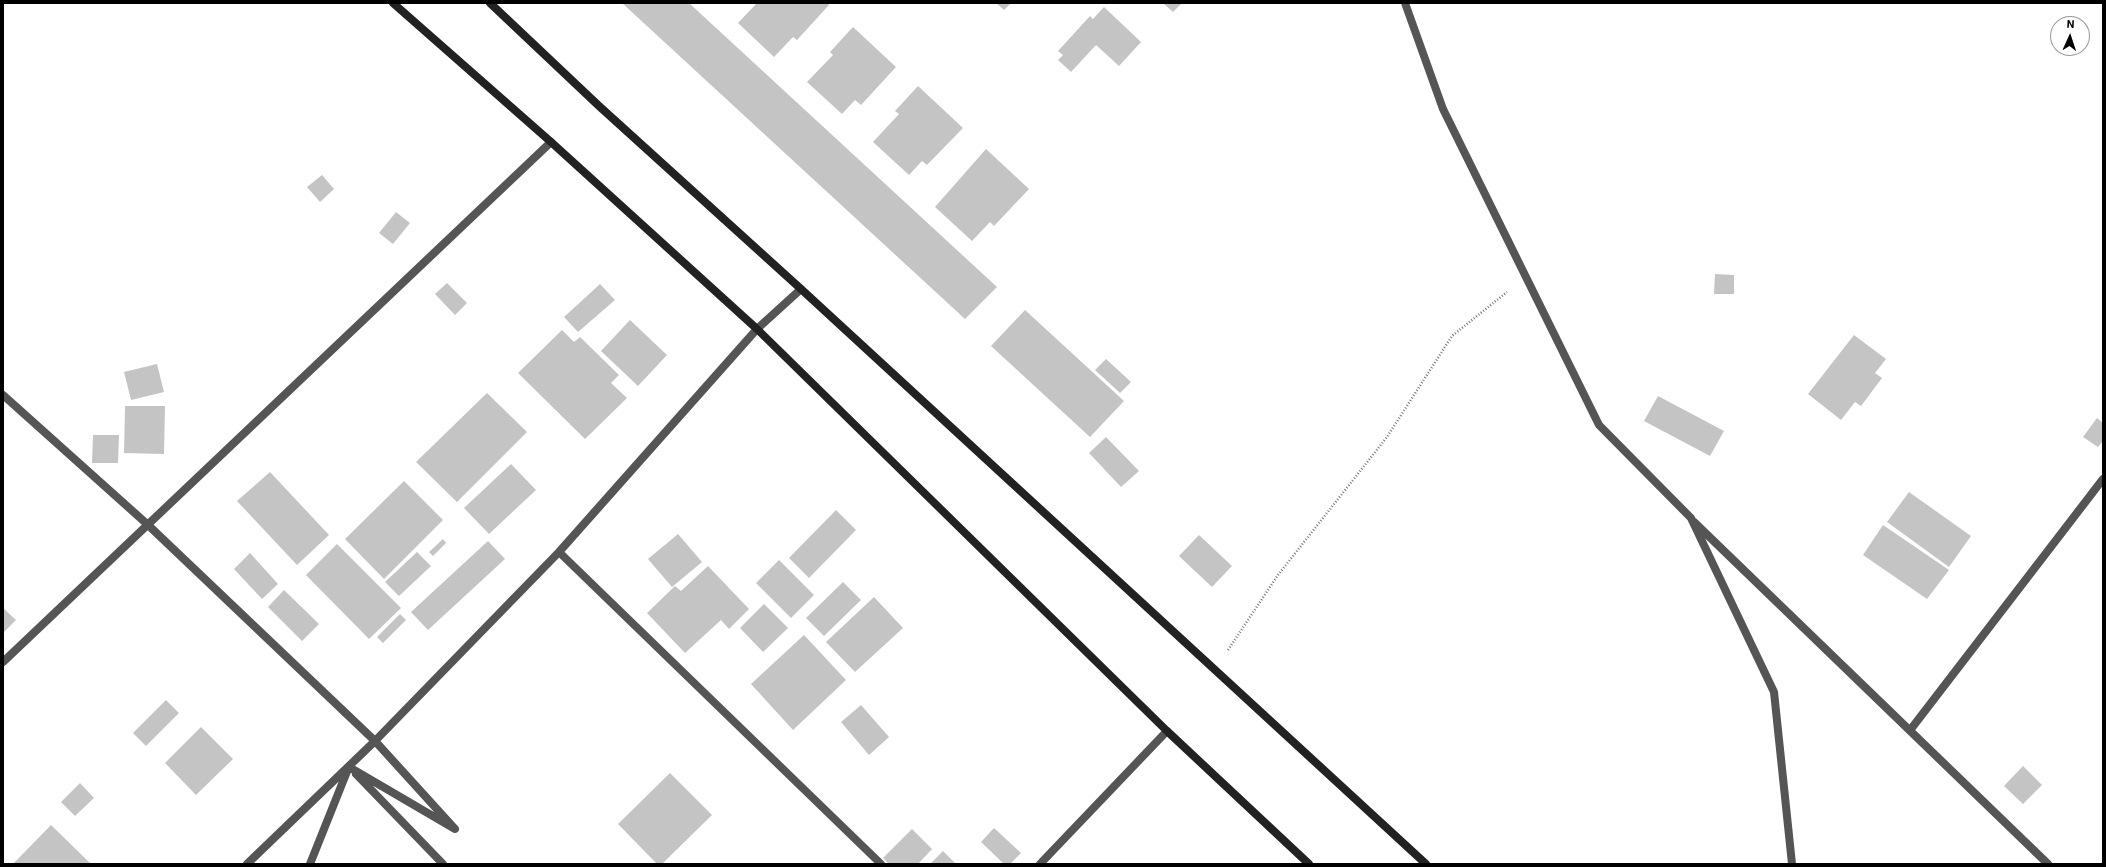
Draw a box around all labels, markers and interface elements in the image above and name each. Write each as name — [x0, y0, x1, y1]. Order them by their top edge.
north arrow — [2050, 16, 2090, 56]
text: N — [2066, 18, 2075, 31]

